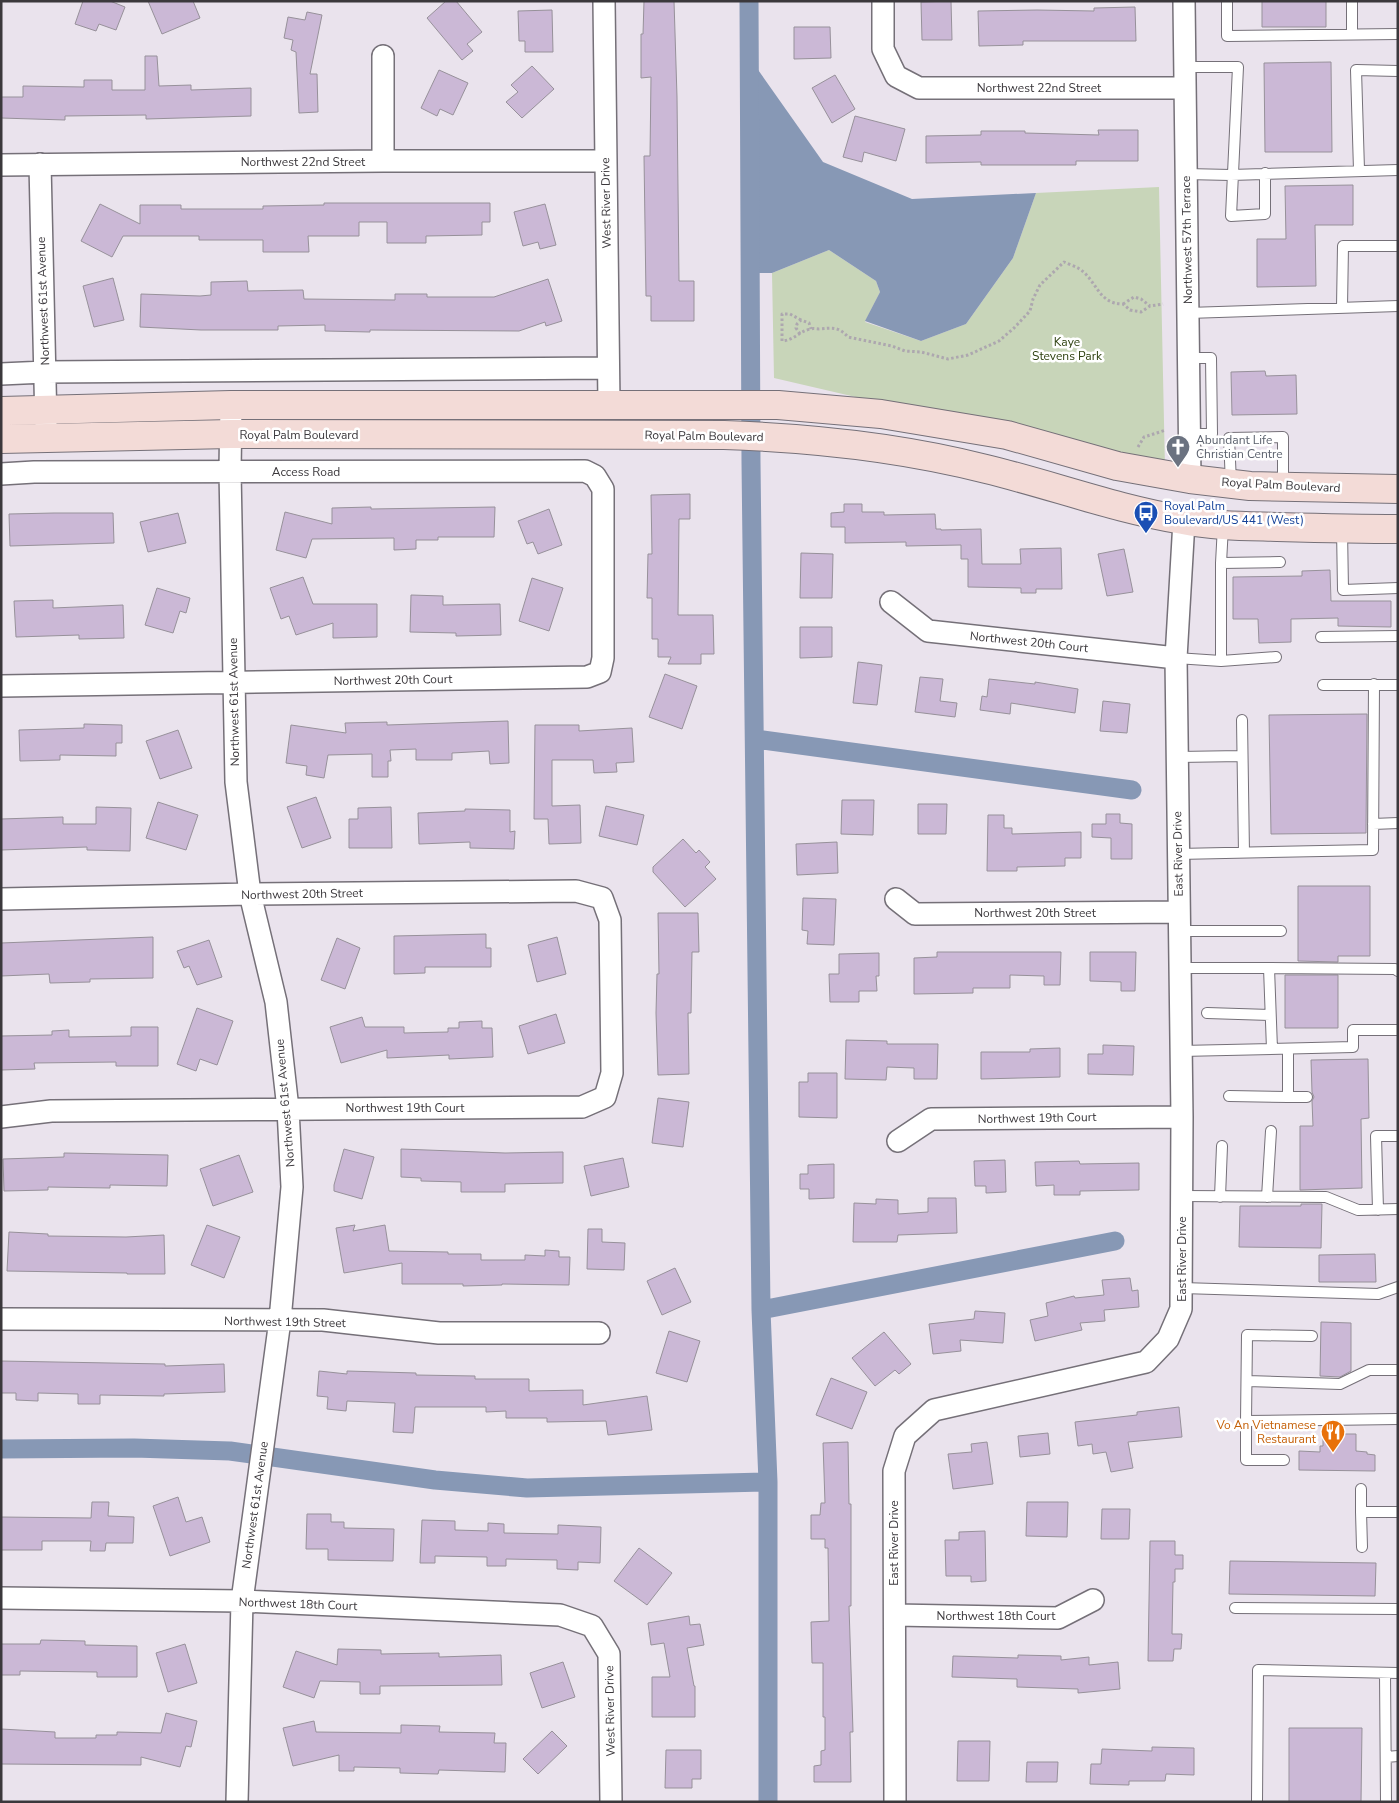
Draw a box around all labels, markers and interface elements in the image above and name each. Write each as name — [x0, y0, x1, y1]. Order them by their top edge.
street label: Northwest 22nd Street — [977, 80, 1102, 96]
street label: Northwest 22nd Street — [241, 154, 366, 170]
street label: West River Drive — [597, 157, 615, 249]
street label: Northwest 57th Terrace — [1178, 176, 1196, 304]
street label: Northwest 61st Avenue — [33, 236, 53, 366]
park label: Kaye Stevens Park — [1032, 334, 1103, 364]
street label: Royal Palm Boulevard — [239, 427, 359, 443]
street label: Royal Palm Boulevard — [644, 427, 764, 445]
place label: Abundant Life Christian Centre — [1196, 432, 1283, 462]
church icon: Abundant Life Christian Centre — [1165, 434, 1191, 468]
street label: Access Road — [272, 464, 340, 480]
street label: Royal Palm Boulevard — [1221, 474, 1341, 496]
place label: Royal Palm Boulevard/US 441 (West) — [1164, 498, 1304, 528]
bus stop icon: Royal Palm Boulevard/US 441 (West) — [1133, 500, 1159, 534]
street label: Northwest 20th Court — [969, 628, 1090, 656]
street label: Northwest 61st Avenue — [225, 637, 243, 767]
street label: Northwest 20th Court — [333, 671, 453, 689]
street label: East River Drive — [1169, 811, 1187, 897]
street label: Northwest 20th Street — [241, 885, 364, 903]
street label: Northwest 20th Street — [974, 905, 1097, 921]
street label: Northwest 61st Avenue — [271, 1038, 299, 1168]
street label: Northwest 19th Court — [346, 1100, 465, 1116]
street label: Northwest 19th Court — [977, 1109, 1097, 1127]
street label: East River Drive — [1174, 1216, 1190, 1302]
street label: Northwest 19th Street — [224, 1313, 347, 1331]
place label: Vo An Vietnamese Restaurant — [1215, 1417, 1317, 1447]
restaurant icon: Vo An Vietnamese Restaurant — [1320, 1419, 1346, 1453]
street label: Northwest 61st Avenue — [238, 1440, 272, 1570]
street label: East River Drive — [886, 1500, 902, 1586]
street label: Northwest 18th Court — [238, 1594, 358, 1614]
street label: Northwest 18th Court — [937, 1608, 1056, 1624]
street label: West River Drive — [601, 1665, 619, 1757]

